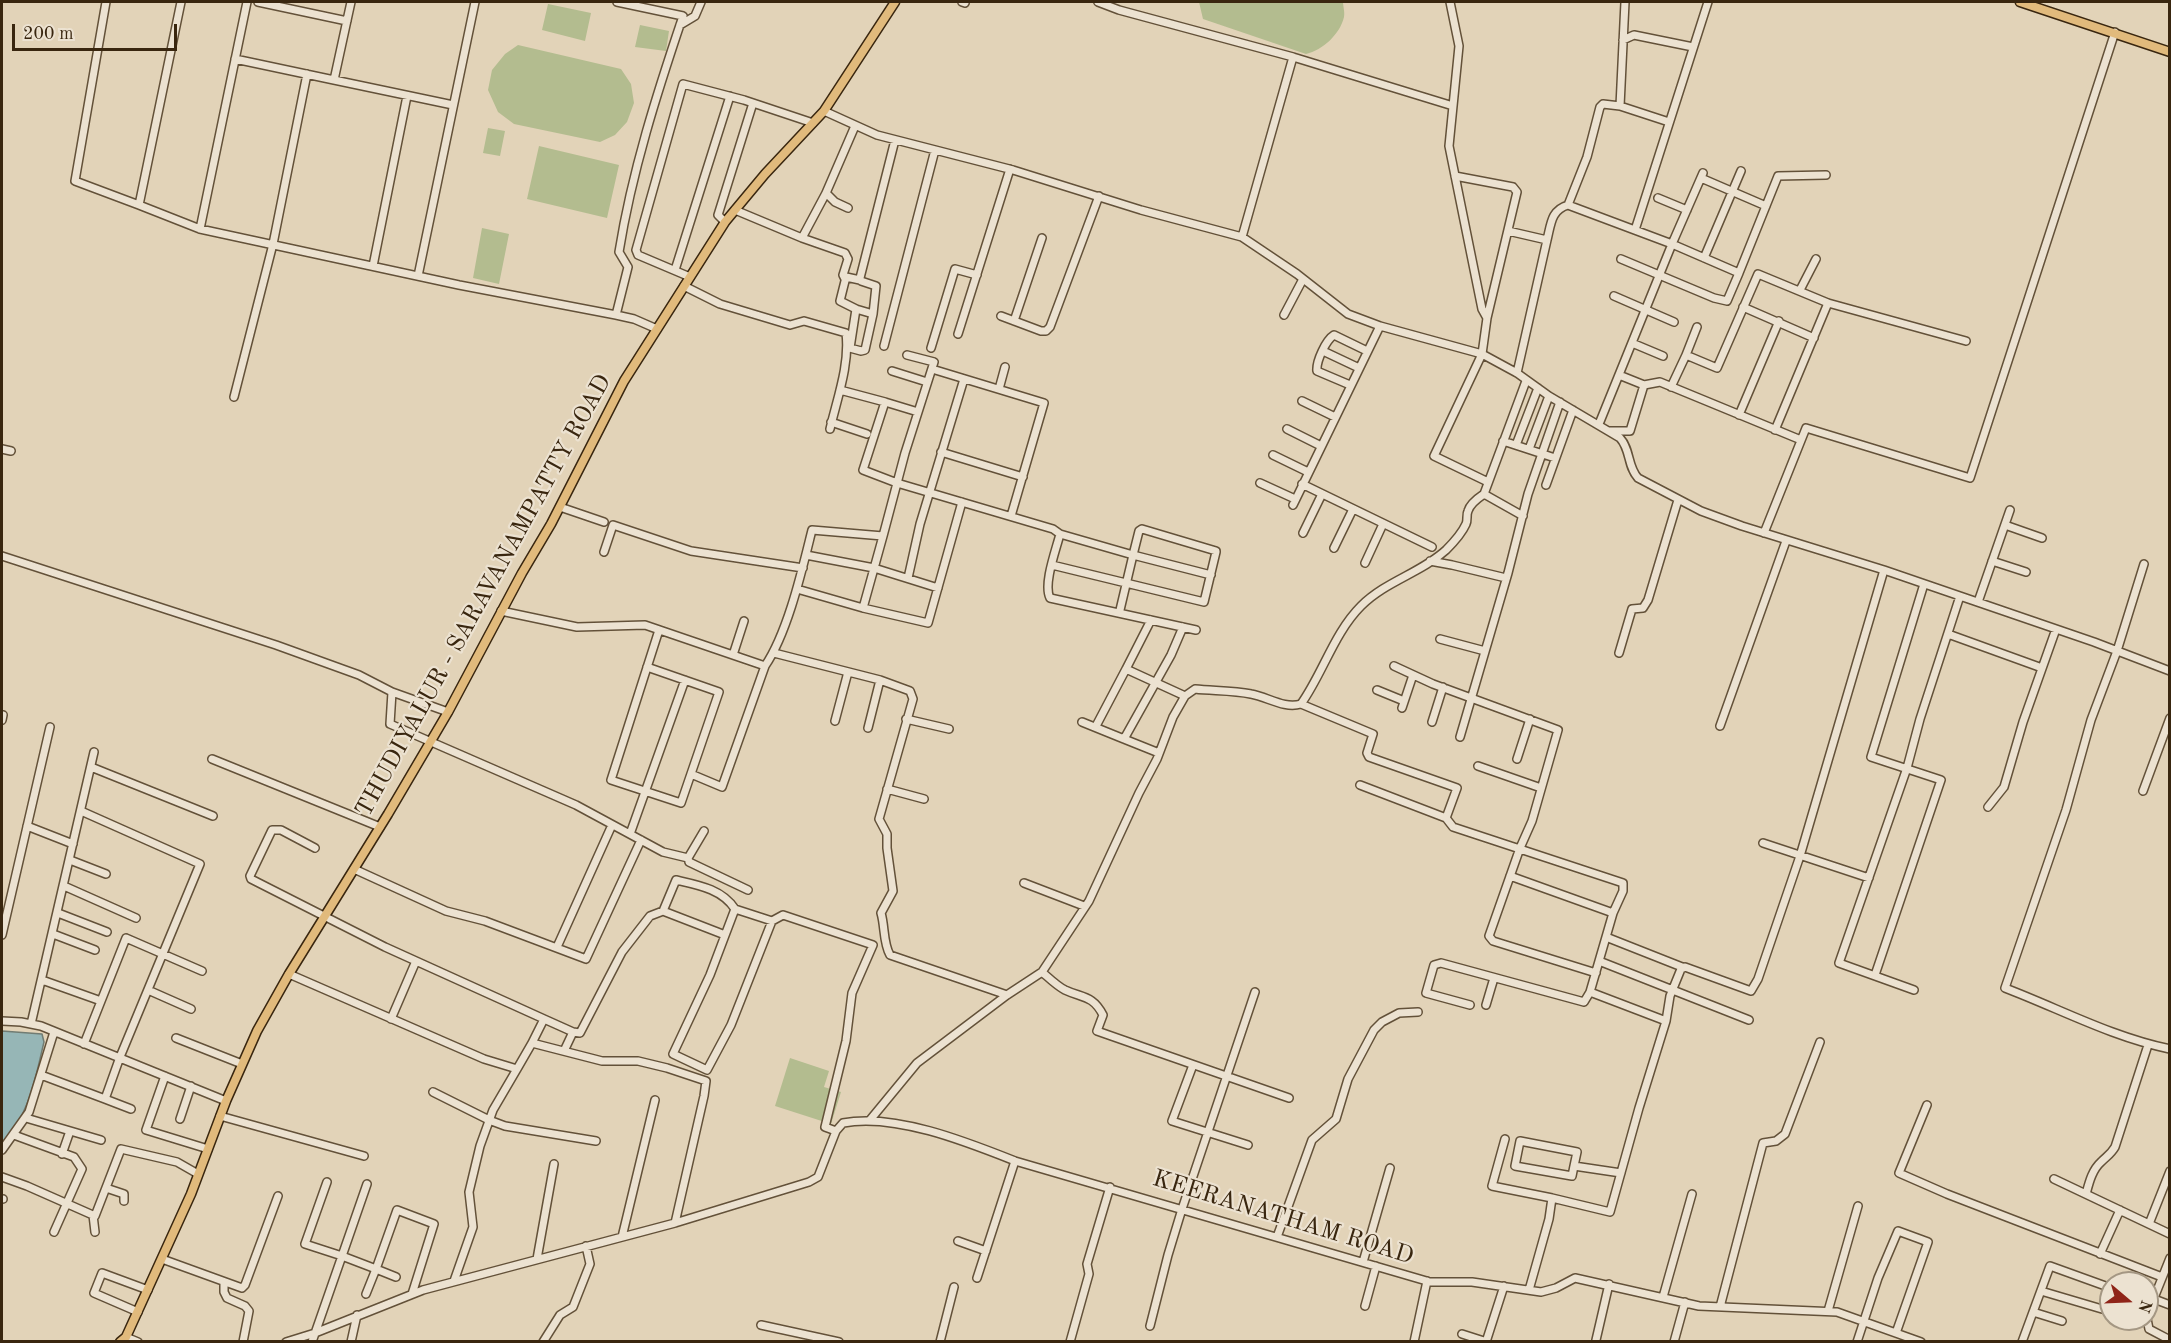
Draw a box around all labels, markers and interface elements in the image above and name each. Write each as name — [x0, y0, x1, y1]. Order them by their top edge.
scale bar — [15, 12, 180, 50]
text: 200 m — [23, 25, 74, 43]
street label: THUDIYALUR - SARAVANAMPATTY ROAD — [350, 370, 618, 822]
street label: KEERANATHAM ROAD — [1149, 1165, 1417, 1271]
north arrow — [2099, 1271, 2159, 1331]
text: N — [2135, 1298, 2154, 1315]

